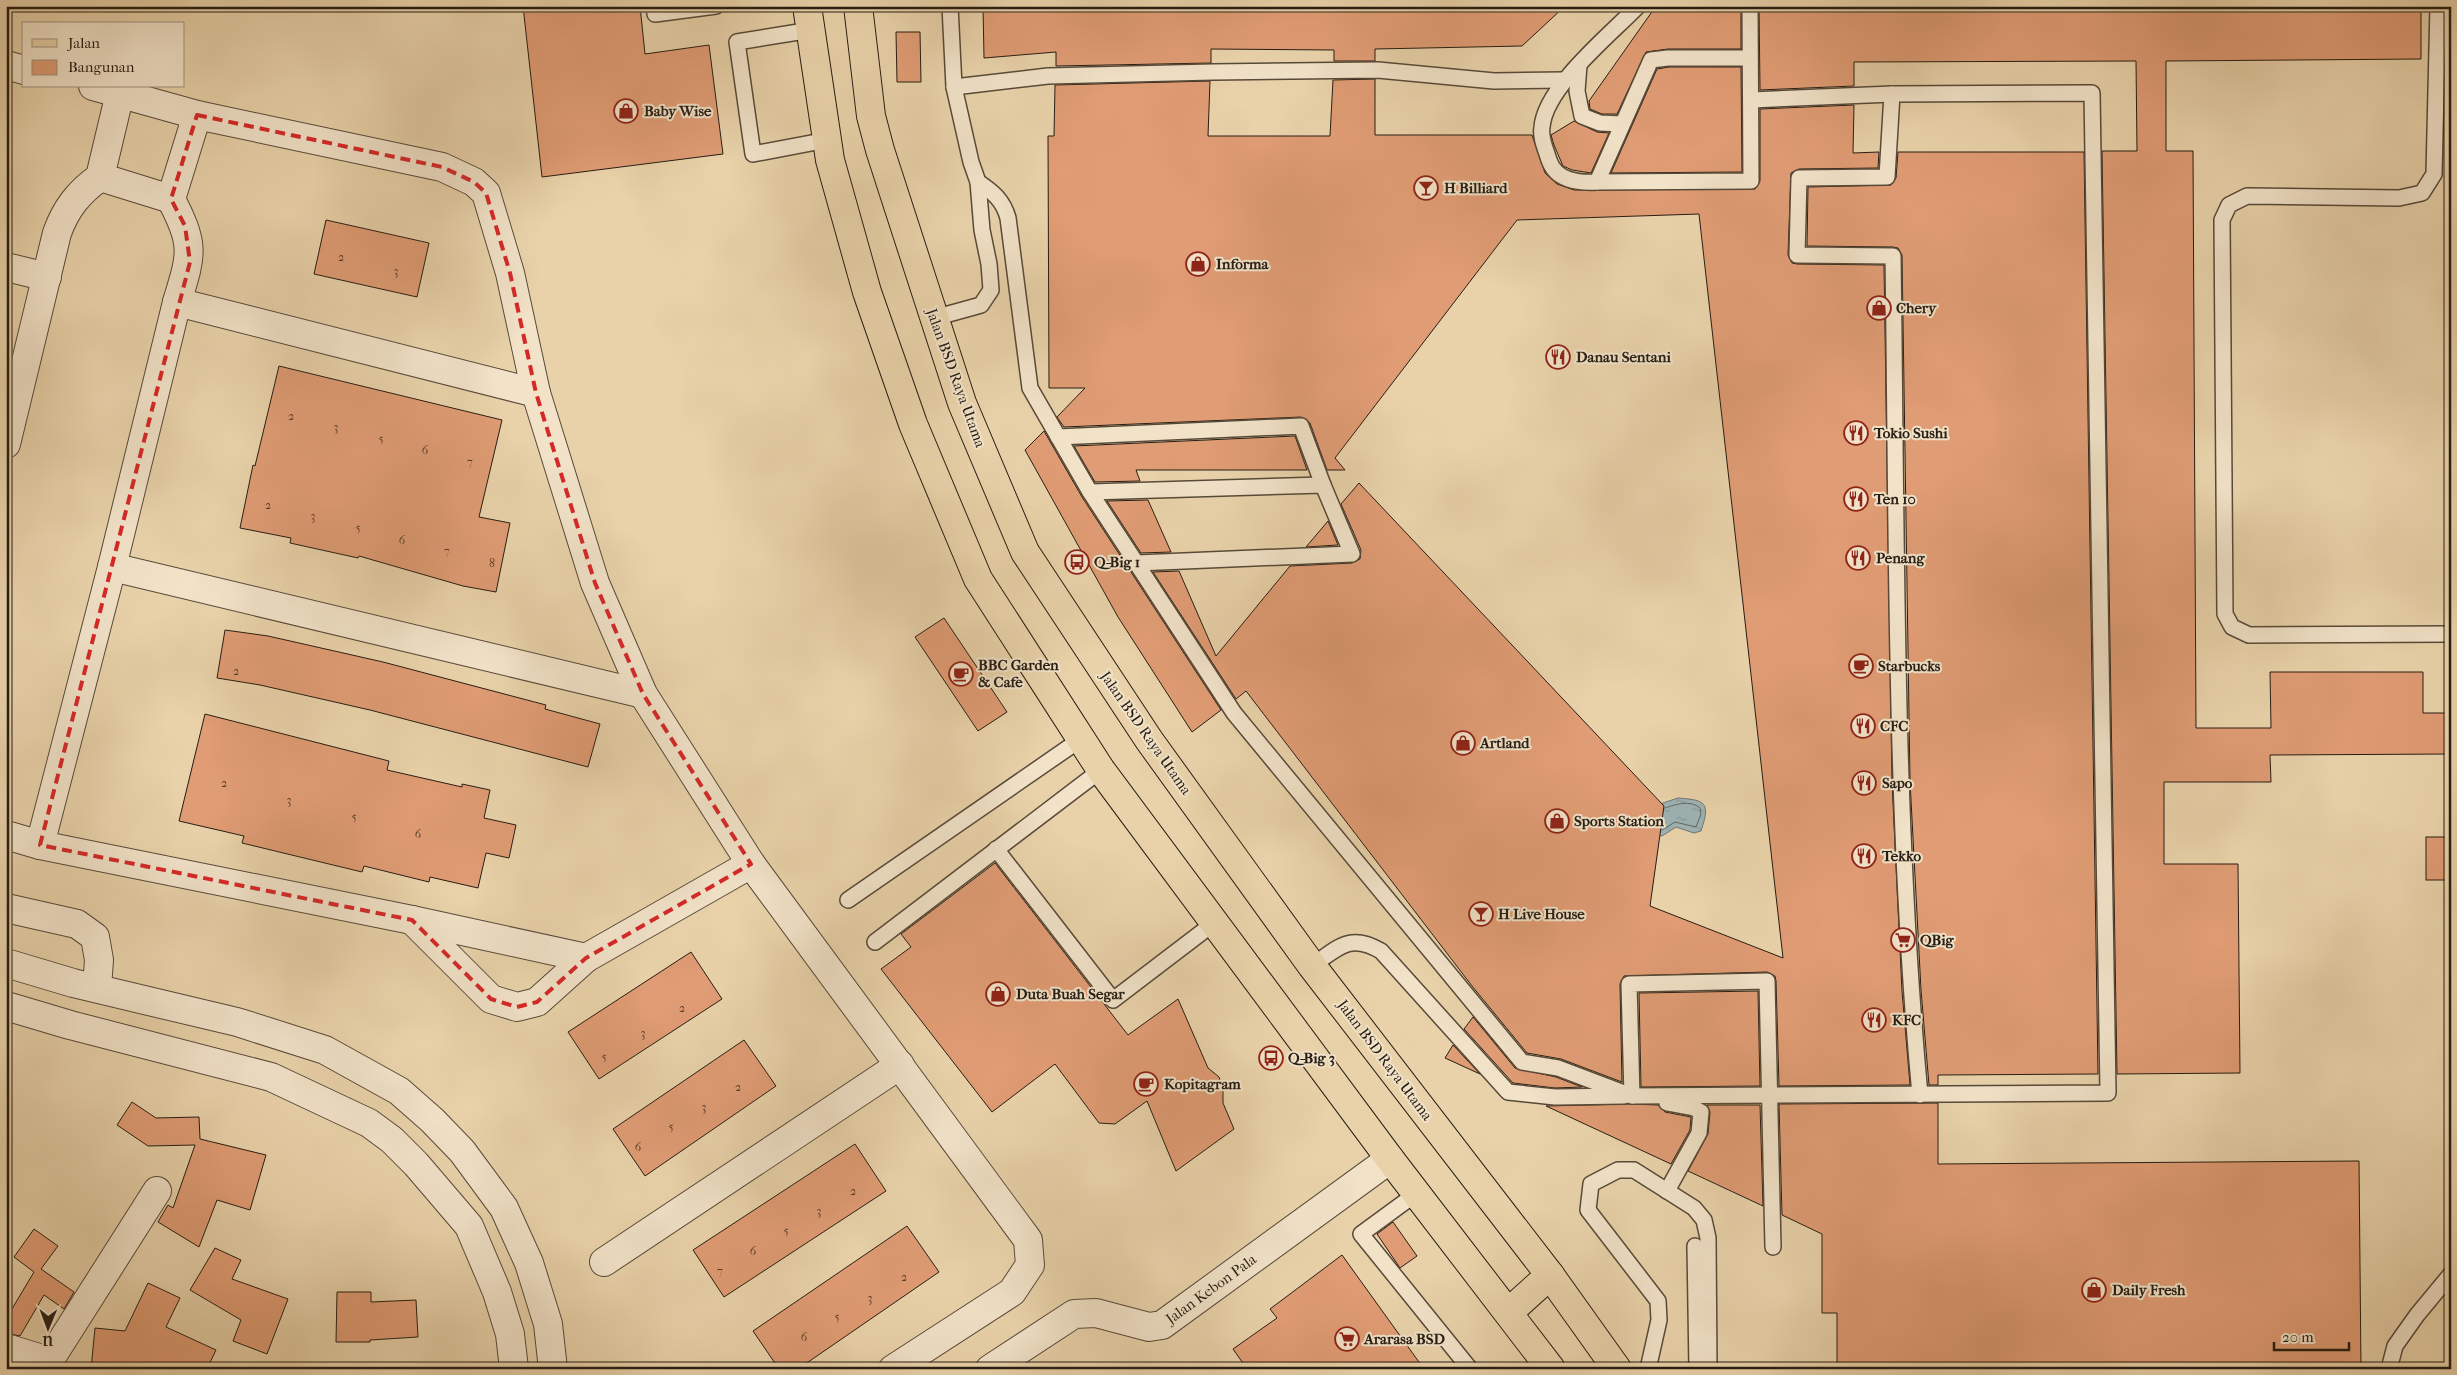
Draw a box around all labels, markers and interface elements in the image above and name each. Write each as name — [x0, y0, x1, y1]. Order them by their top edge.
legend — [22, 22, 185, 88]
text: Jalan — [67, 34, 100, 52]
text: Bangunan — [68, 58, 135, 76]
shop icon: Baby Wise — [613, 98, 639, 124]
place label: Baby Wise — [644, 102, 712, 120]
bar icon: H Billiard — [1413, 175, 1439, 201]
place label: H Billiard — [1444, 179, 1508, 197]
house number: 2 — [338, 250, 344, 264]
shop icon: Informa — [1185, 251, 1211, 277]
place label: Informa — [1216, 255, 1270, 273]
house number: 3 — [394, 264, 399, 278]
shop icon: Chery — [1866, 295, 1892, 321]
place label: Chery — [1896, 299, 1937, 317]
street label: Jalan BSD Raya Utama — [922, 305, 990, 451]
restaurant icon: Danau Sentani — [1545, 344, 1571, 370]
place label: Danau Sentani — [1576, 348, 1671, 366]
house number: 2 — [288, 409, 294, 423]
house number: 3 — [334, 420, 339, 434]
restaurant icon: Tokio Sushi — [1843, 420, 1869, 446]
place label: Tokio Sushi — [1873, 424, 1948, 442]
house number: 5 — [378, 432, 384, 446]
house number: 6 — [422, 443, 429, 457]
house number: 7 — [467, 455, 473, 469]
restaurant icon: Ten 10 — [1843, 486, 1869, 512]
place label: Ten 10 — [1873, 490, 1916, 508]
house number: 2 — [265, 498, 271, 512]
house number: 3 — [311, 509, 316, 523]
house number: 5 — [355, 521, 361, 535]
house number: 6 — [399, 533, 406, 547]
house number: 7 — [444, 544, 450, 558]
restaurant icon: Penang — [1845, 545, 1871, 571]
bus stop icon: Q-Big 1 — [1064, 549, 1090, 575]
place label: Penang — [1876, 549, 1925, 567]
place label: Q-Big 1 — [1094, 553, 1140, 571]
house number: 8 — [489, 556, 495, 570]
cafe icon: Starbucks — [1848, 653, 1874, 679]
place label: BBC Garden & Cafe — [978, 656, 1059, 691]
place label: Starbucks — [1878, 657, 1941, 675]
cafe icon: BBC Garden & Cafe — [948, 661, 974, 687]
house number: 2 — [233, 664, 239, 678]
street label: Jalan BSD Raya Utama — [1096, 667, 1196, 799]
restaurant icon: CFC — [1850, 713, 1876, 739]
place label: CFC — [1880, 717, 1908, 735]
shop icon: Artland — [1450, 730, 1476, 756]
place label: Artland — [1479, 734, 1530, 752]
restaurant icon: Sapo — [1851, 770, 1877, 796]
place label: Sapo — [1882, 774, 1913, 792]
house number: 2 — [221, 776, 227, 790]
house number: 3 — [287, 793, 292, 807]
shop icon: Sports Station — [1544, 808, 1570, 834]
house number: 5 — [351, 810, 357, 824]
place label: Sports Station — [1574, 812, 1664, 830]
house number: 6 — [415, 827, 422, 841]
restaurant icon: Tekko — [1851, 843, 1877, 869]
place label: Tekko — [1881, 847, 1921, 865]
bar icon: H Live House — [1468, 901, 1494, 927]
place label: H Live House — [1498, 905, 1585, 923]
supermarket icon: QBig — [1890, 927, 1916, 953]
place label: QBig — [1920, 931, 1955, 949]
shop icon: Duta Buah Segar — [985, 981, 1011, 1007]
place label: Duta Buah Segar — [1016, 985, 1125, 1003]
street label: Jalan BSD Raya Utama — [1333, 995, 1437, 1125]
house number: 2 — [679, 1001, 685, 1015]
restaurant icon: KFC — [1861, 1007, 1887, 1033]
place label: KFC — [1892, 1011, 1921, 1029]
house number: 3 — [641, 1026, 646, 1040]
bus stop icon: Q-Big 3 — [1258, 1045, 1284, 1071]
place label: Q-Big 3 — [1288, 1049, 1335, 1067]
house number: 5 — [601, 1050, 607, 1064]
cafe icon: Kopitagram — [1133, 1071, 1159, 1097]
place label: Kopitagram — [1164, 1075, 1241, 1093]
house number: 2 — [735, 1080, 741, 1094]
house number: 3 — [702, 1100, 707, 1114]
house number: 5 — [668, 1120, 674, 1134]
house number: 6 — [635, 1140, 642, 1154]
house number: 2 — [850, 1184, 856, 1198]
house number: 3 — [817, 1204, 822, 1218]
house number: 5 — [783, 1224, 789, 1238]
house number: 6 — [750, 1244, 757, 1258]
street label: Jalan Kebon Pala — [1161, 1249, 1261, 1328]
house number: 7 — [717, 1264, 723, 1278]
house number: 2 — [901, 1270, 907, 1284]
shop icon: Daily Fresh — [2081, 1277, 2107, 1303]
place label: Daily Fresh — [2112, 1281, 2186, 1299]
house number: 3 — [868, 1291, 873, 1305]
north arrow — [22, 1302, 72, 1352]
house number: 5 — [834, 1310, 840, 1324]
scale bar — [2274, 1320, 2350, 1352]
supermarket icon: Ararasa BSD — [1334, 1326, 1360, 1352]
text: 20 m — [2282, 1328, 2314, 1346]
house number: 6 — [801, 1330, 808, 1344]
place label: Ararasa BSD — [1363, 1330, 1446, 1348]
text: U — [42, 1332, 54, 1349]

